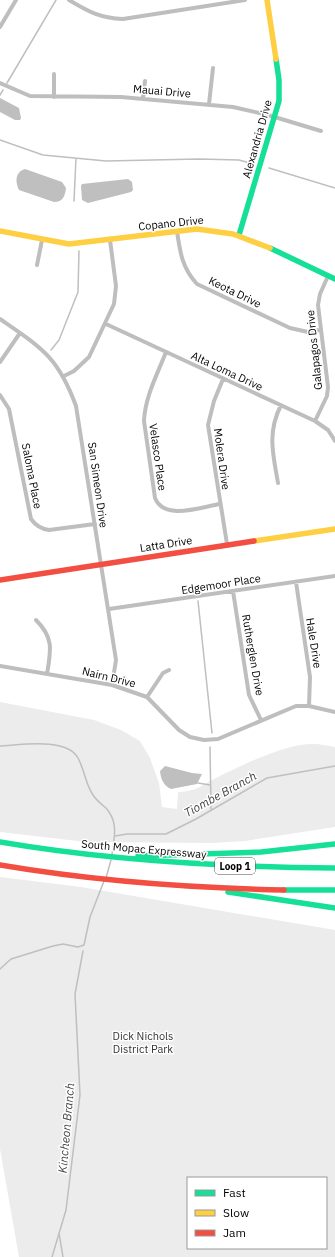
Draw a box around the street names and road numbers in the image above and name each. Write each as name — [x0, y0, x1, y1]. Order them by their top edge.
street label: Mauai Drive — [133, 82, 191, 100]
street label: Alexandria Drive — [239, 98, 275, 180]
street label: Copano Drive — [138, 213, 204, 233]
street label: Keota Drive — [206, 273, 264, 311]
street label: Galapagos Drive — [303, 309, 325, 391]
street label: Alta Loma Drive — [189, 348, 265, 394]
street label: Velasco Place — [146, 422, 170, 492]
street label: Molera Drive — [211, 427, 233, 491]
street label: San Simeon Drive — [85, 441, 111, 529]
street label: Saloma Place — [19, 442, 45, 510]
street label: Latta Drive — [139, 533, 193, 555]
street label: Edgemoor Place — [180, 571, 262, 597]
street label: Rutherglen Drive — [239, 613, 267, 697]
street label: Hale Drive — [303, 617, 325, 669]
street label: Nairn Drive — [81, 664, 137, 690]
street label: South Mopac Expressway — [81, 837, 208, 861]
road number: Loop 1 — [215, 858, 255, 874]

